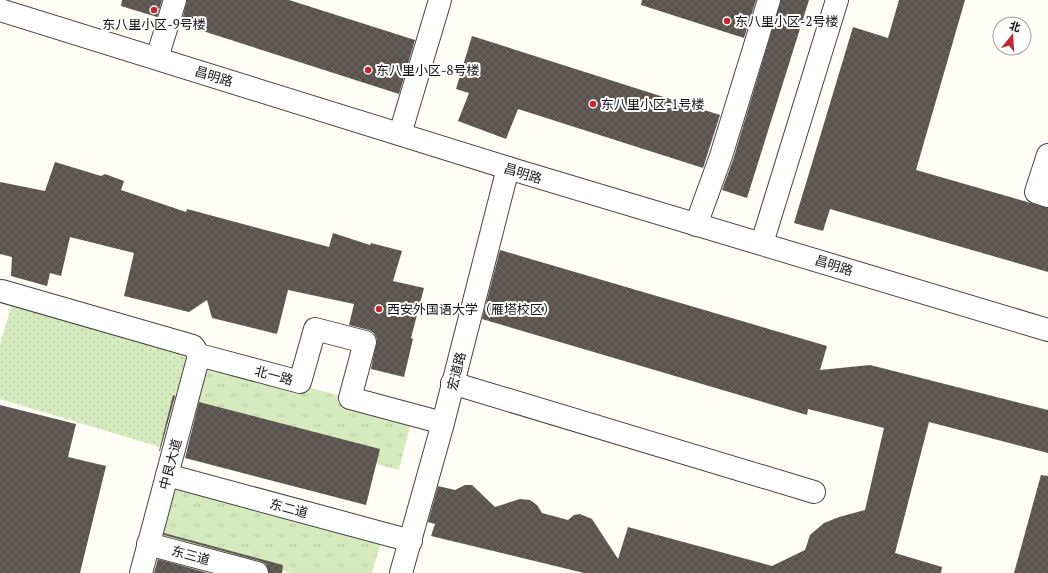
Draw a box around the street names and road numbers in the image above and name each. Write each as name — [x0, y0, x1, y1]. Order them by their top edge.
street label: 昌明路 — [193, 62, 235, 90]
street label: 昌明路 — [502, 159, 544, 187]
street label: 昌明路 — [813, 251, 855, 279]
street label: 宏道路 — [443, 350, 469, 392]
street label: 北一路 — [253, 361, 295, 389]
street label: 中艮大道 — [155, 437, 185, 491]
street label: 东二道 — [268, 494, 310, 522]
street label: 东三道 — [170, 541, 212, 569]

